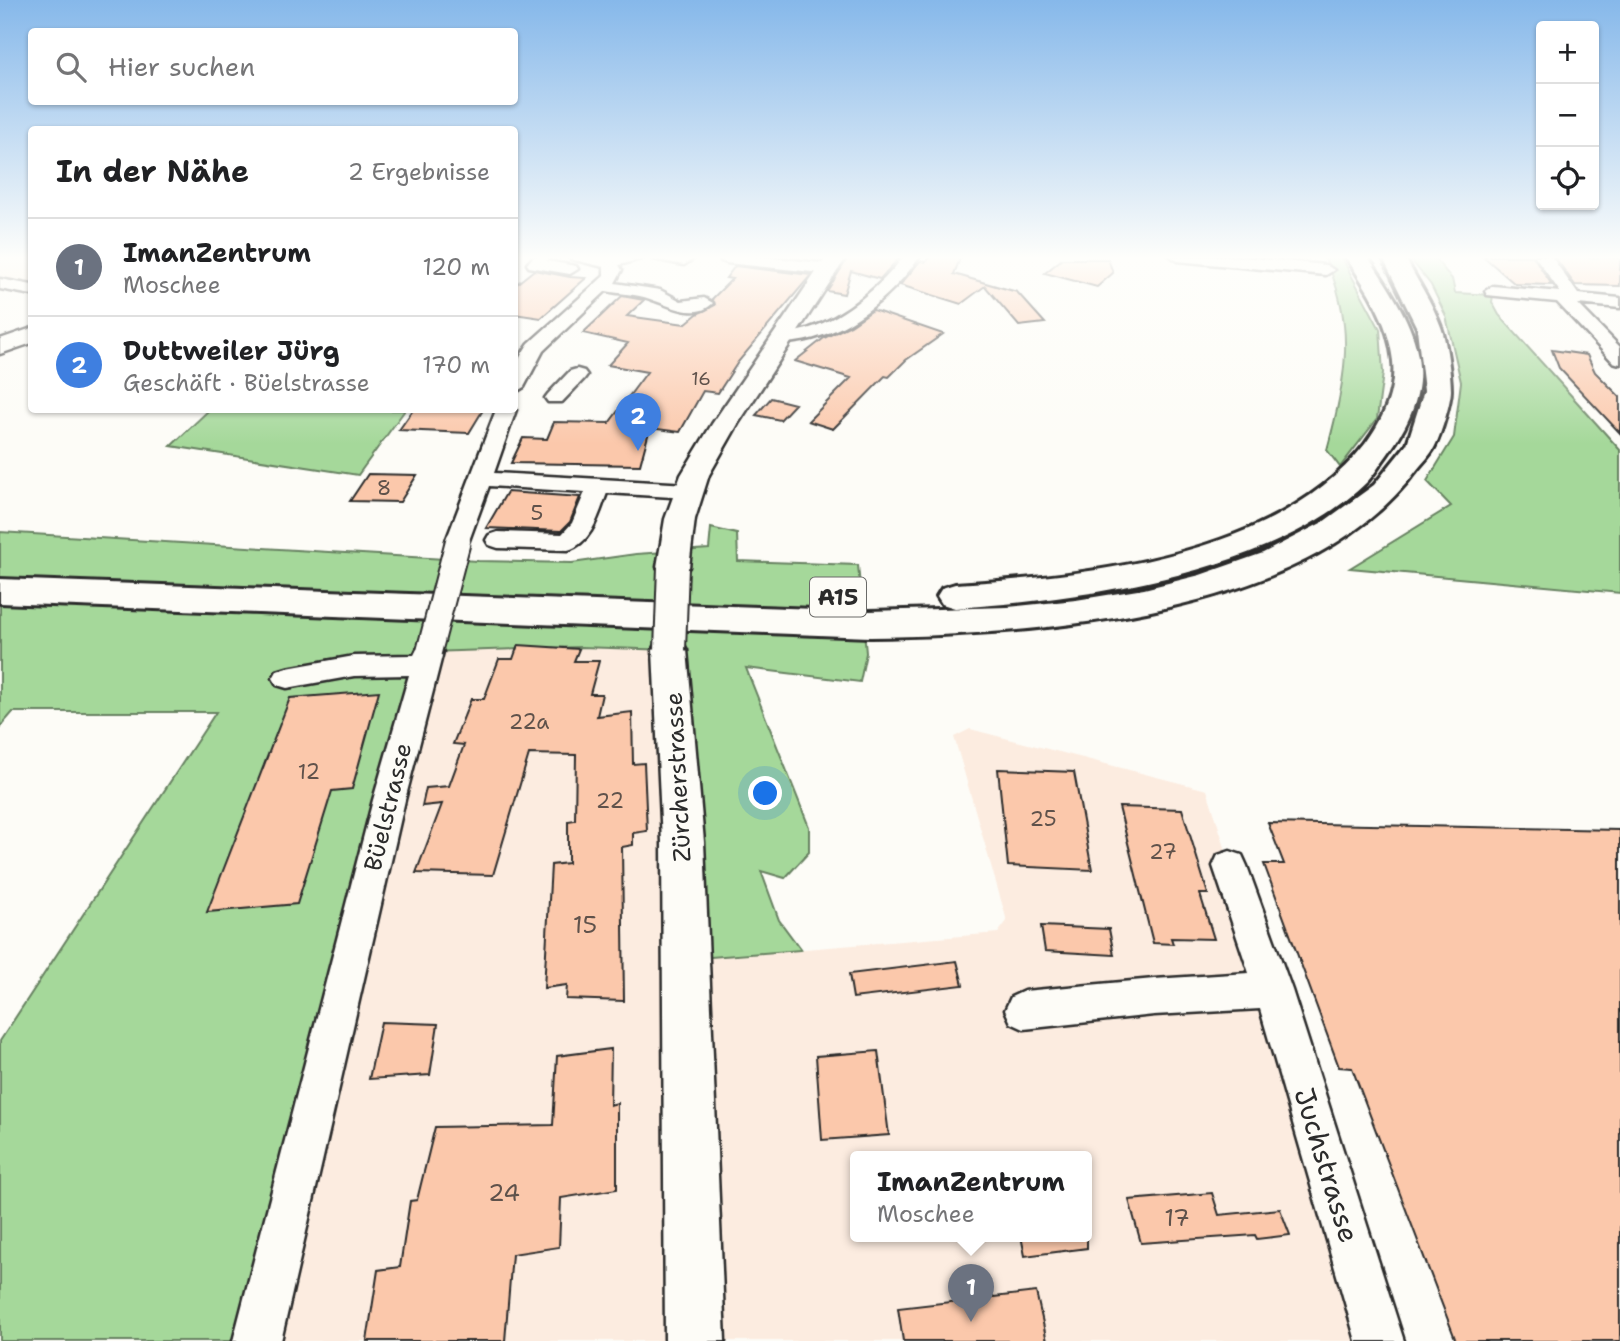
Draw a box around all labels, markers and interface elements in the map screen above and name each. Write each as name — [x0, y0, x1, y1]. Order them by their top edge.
map controls — [1536, 21, 1599, 210]
button: + — [1536, 21, 1599, 84]
search box — [28, 28, 518, 105]
icon: search — [52, 48, 90, 86]
text: Hier suchen — [108, 49, 255, 84]
button: − — [1536, 84, 1599, 147]
button: locate — [1536, 147, 1599, 210]
text: In der Nähe — [56, 151, 249, 192]
text: 2 Ergebnisse — [348, 157, 490, 187]
text: ImanZentrum — [123, 235, 311, 270]
text: 1 — [74, 252, 84, 282]
text: 120 m — [422, 252, 490, 282]
text: Moschee — [123, 270, 221, 300]
text: Duttweiler Jürg — [123, 333, 340, 368]
text: 2 — [71, 350, 87, 380]
text: 170 m — [422, 350, 490, 380]
house number: 16 — [691, 367, 711, 391]
text: Geschäft · Büelstrasse — [123, 368, 370, 398]
pin: 2 — [615, 393, 661, 451]
house number: 8 — [377, 474, 391, 502]
house number: 5 — [531, 499, 543, 527]
road number: A15 — [810, 578, 866, 617]
street label: Zürcherstrasse — [658, 691, 698, 863]
house number: 22a — [509, 708, 549, 736]
street label: Büelstrasse — [357, 739, 419, 875]
house number: 12 — [298, 758, 320, 786]
your location — [748, 776, 782, 810]
house number: 22 — [596, 787, 624, 815]
house number: 25 — [1029, 805, 1057, 833]
house number: 27 — [1149, 838, 1177, 866]
house number: 15 — [573, 909, 597, 941]
street label: Juchstrasse — [1285, 1083, 1369, 1247]
popup — [850, 1151, 1092, 1242]
text: ImanZentrum — [877, 1164, 1065, 1199]
house number: 24 — [488, 1177, 520, 1209]
text: Moschee — [877, 1199, 975, 1229]
house number: 17 — [1164, 1202, 1190, 1234]
pin: 1 — [948, 1264, 994, 1322]

